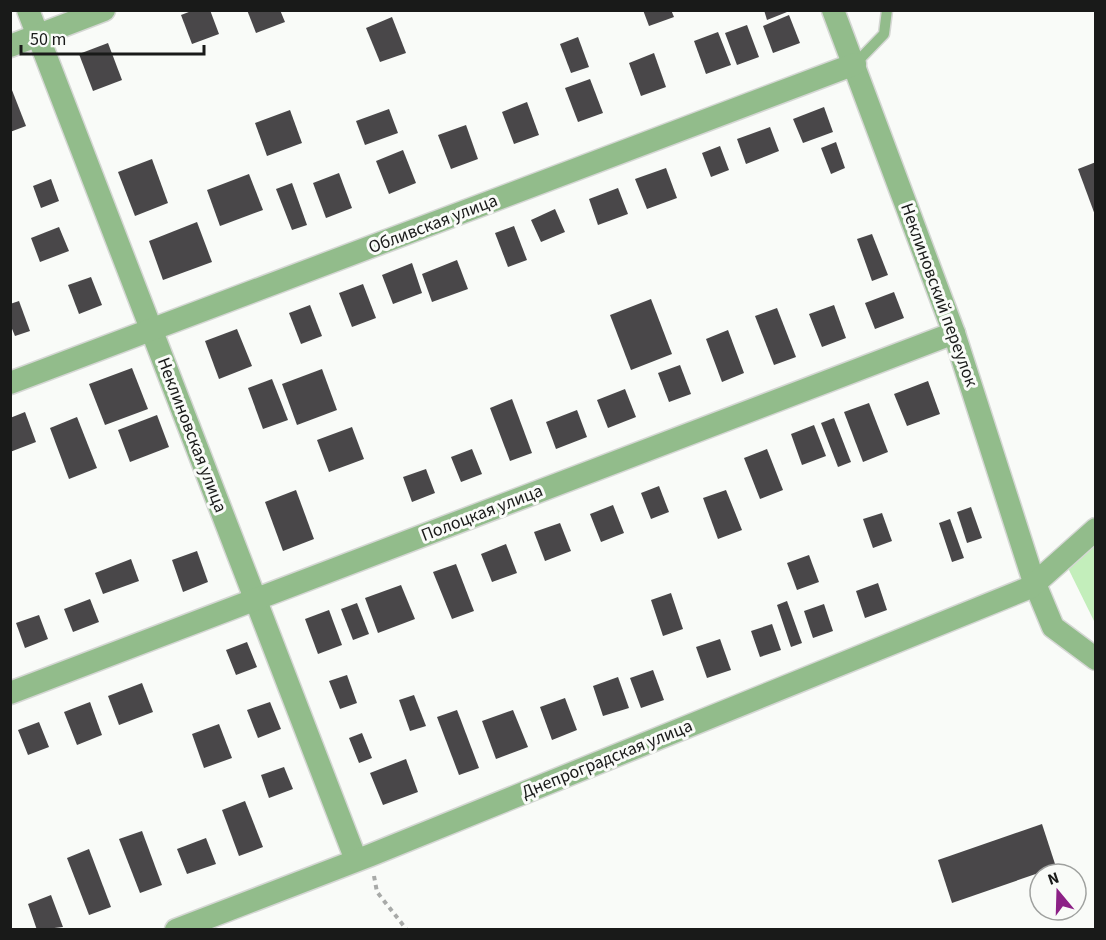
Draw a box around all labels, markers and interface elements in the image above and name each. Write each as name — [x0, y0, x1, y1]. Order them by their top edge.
scale bar — [21, 18, 204, 56]
text: 50 m — [30, 27, 66, 52]
street label: Обливская улица — [365, 188, 501, 260]
street label: Неклиновский переулок — [894, 200, 984, 390]
street label: Неклиновская улица — [151, 354, 233, 516]
street label: Полоцкая улица — [417, 478, 547, 548]
street label: Днепроградская улица — [518, 713, 696, 805]
north arrow — [1028, 862, 1088, 922]
text: N — [1045, 867, 1062, 891]

